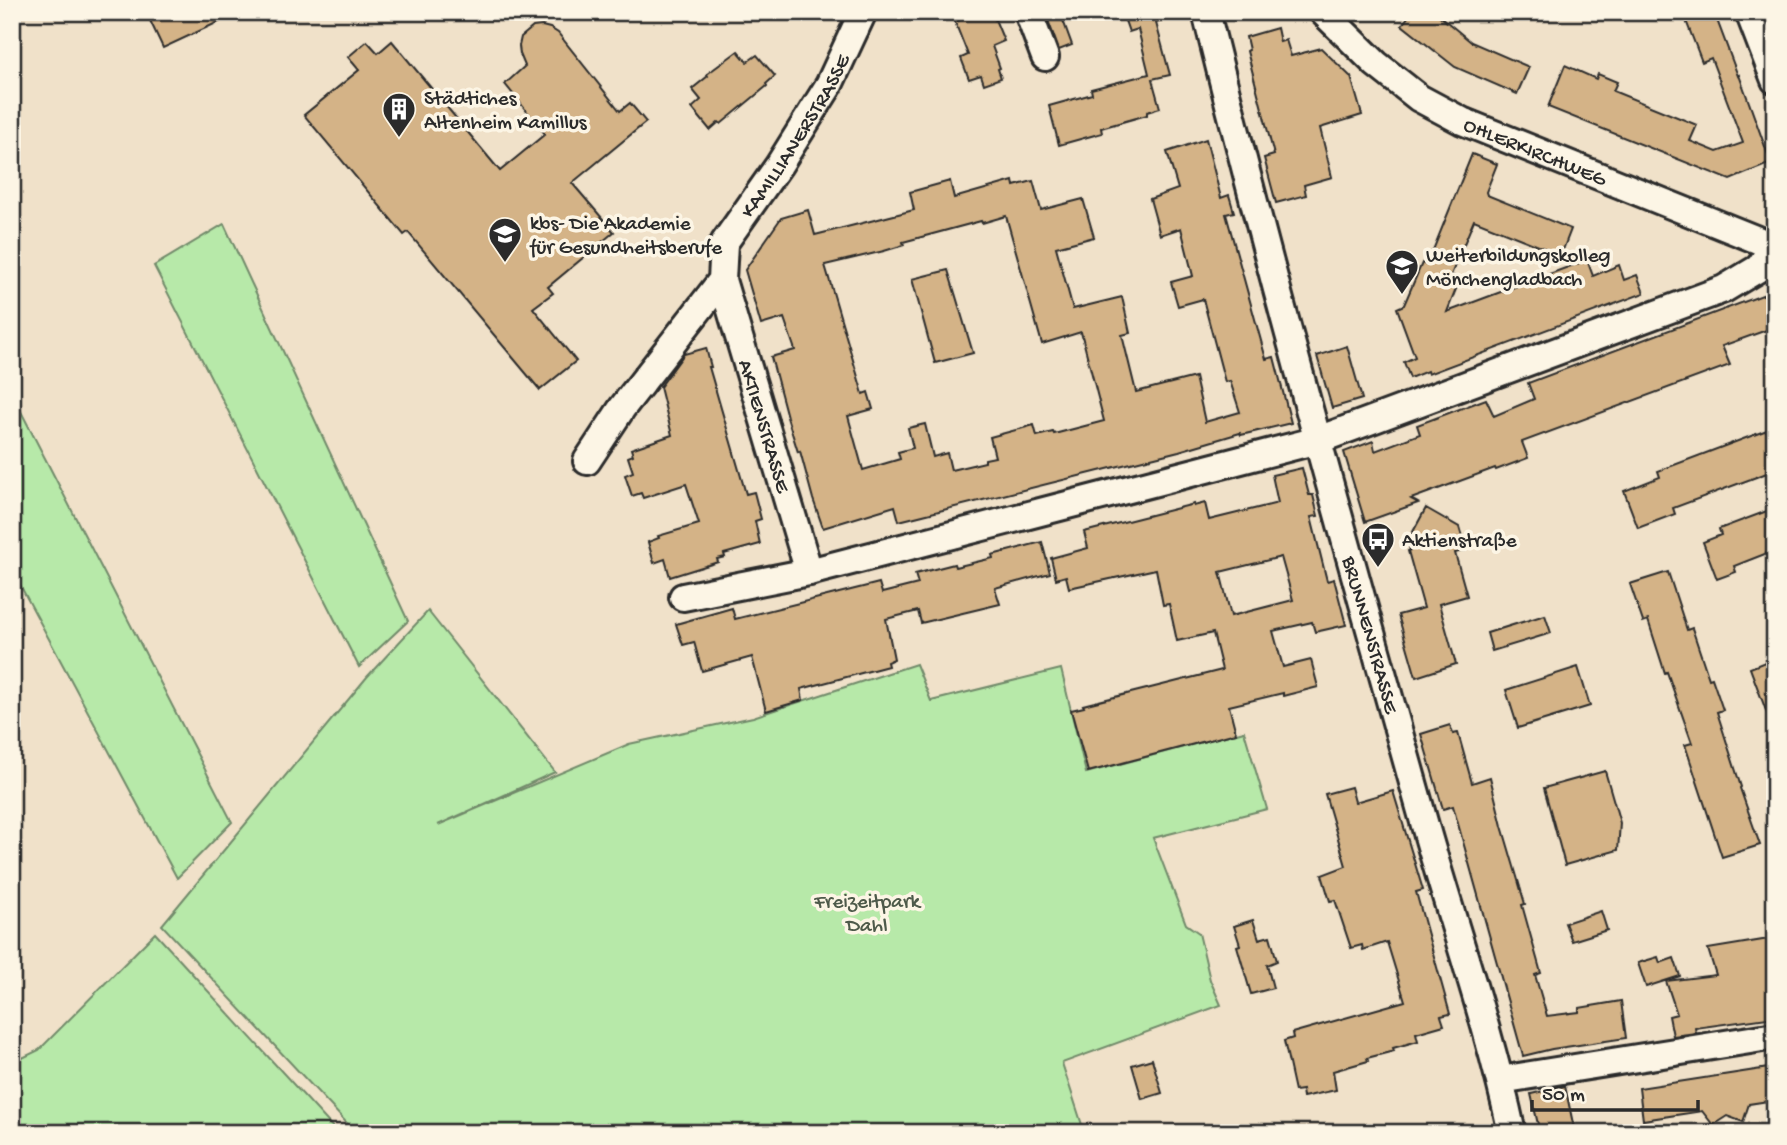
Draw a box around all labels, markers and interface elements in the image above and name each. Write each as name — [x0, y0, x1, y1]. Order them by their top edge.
street label: KAMILLIANERSTRASSE — [737, 50, 858, 224]
place label: Städtiches Altenheim Kamillus — [424, 88, 588, 137]
building icon: Städtiches Altenheim Kamillus — [380, 90, 418, 139]
street label: OHLERKIRCHWEG — [1459, 114, 1610, 194]
place label: kbs- Die Akademie für Gesundheitsberufe — [529, 213, 723, 262]
school or university icon: kbs- Die Akademie für Gesundheitsberufe — [486, 215, 524, 264]
place label: Weiterbildungskolleg Mönchengladbach — [1426, 245, 1611, 294]
school or university icon: Weiterbildungskolleg Mönchengladbach — [1383, 247, 1421, 296]
street label: AKTIENSTRASSE — [730, 357, 794, 497]
bus stop icon: Aktienstraße — [1359, 520, 1397, 569]
place label: Aktienstraße — [1402, 530, 1518, 555]
street label: BRUNNENSTRASSE — [1334, 553, 1402, 718]
park label: Freizeitpark Dahl — [813, 891, 922, 940]
scale bar — [1532, 1068, 1698, 1112]
text: 50 m — [1542, 1084, 1585, 1109]

